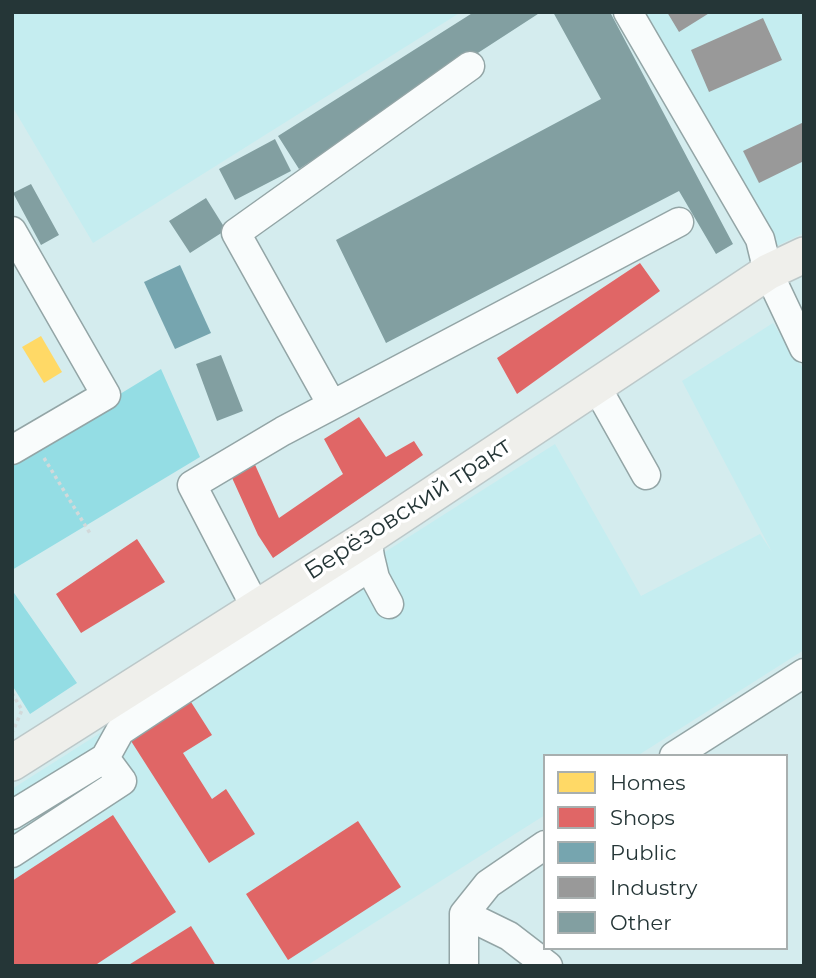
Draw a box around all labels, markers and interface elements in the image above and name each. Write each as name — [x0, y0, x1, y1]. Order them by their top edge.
street label: Берёзовский тракт — [300, 432, 516, 586]
legend — [543, 754, 788, 950]
text: Homes — [610, 770, 685, 795]
text: Shops — [610, 805, 675, 830]
text: Public — [610, 840, 677, 865]
text: Industry — [610, 875, 697, 900]
text: Other — [610, 910, 672, 935]

